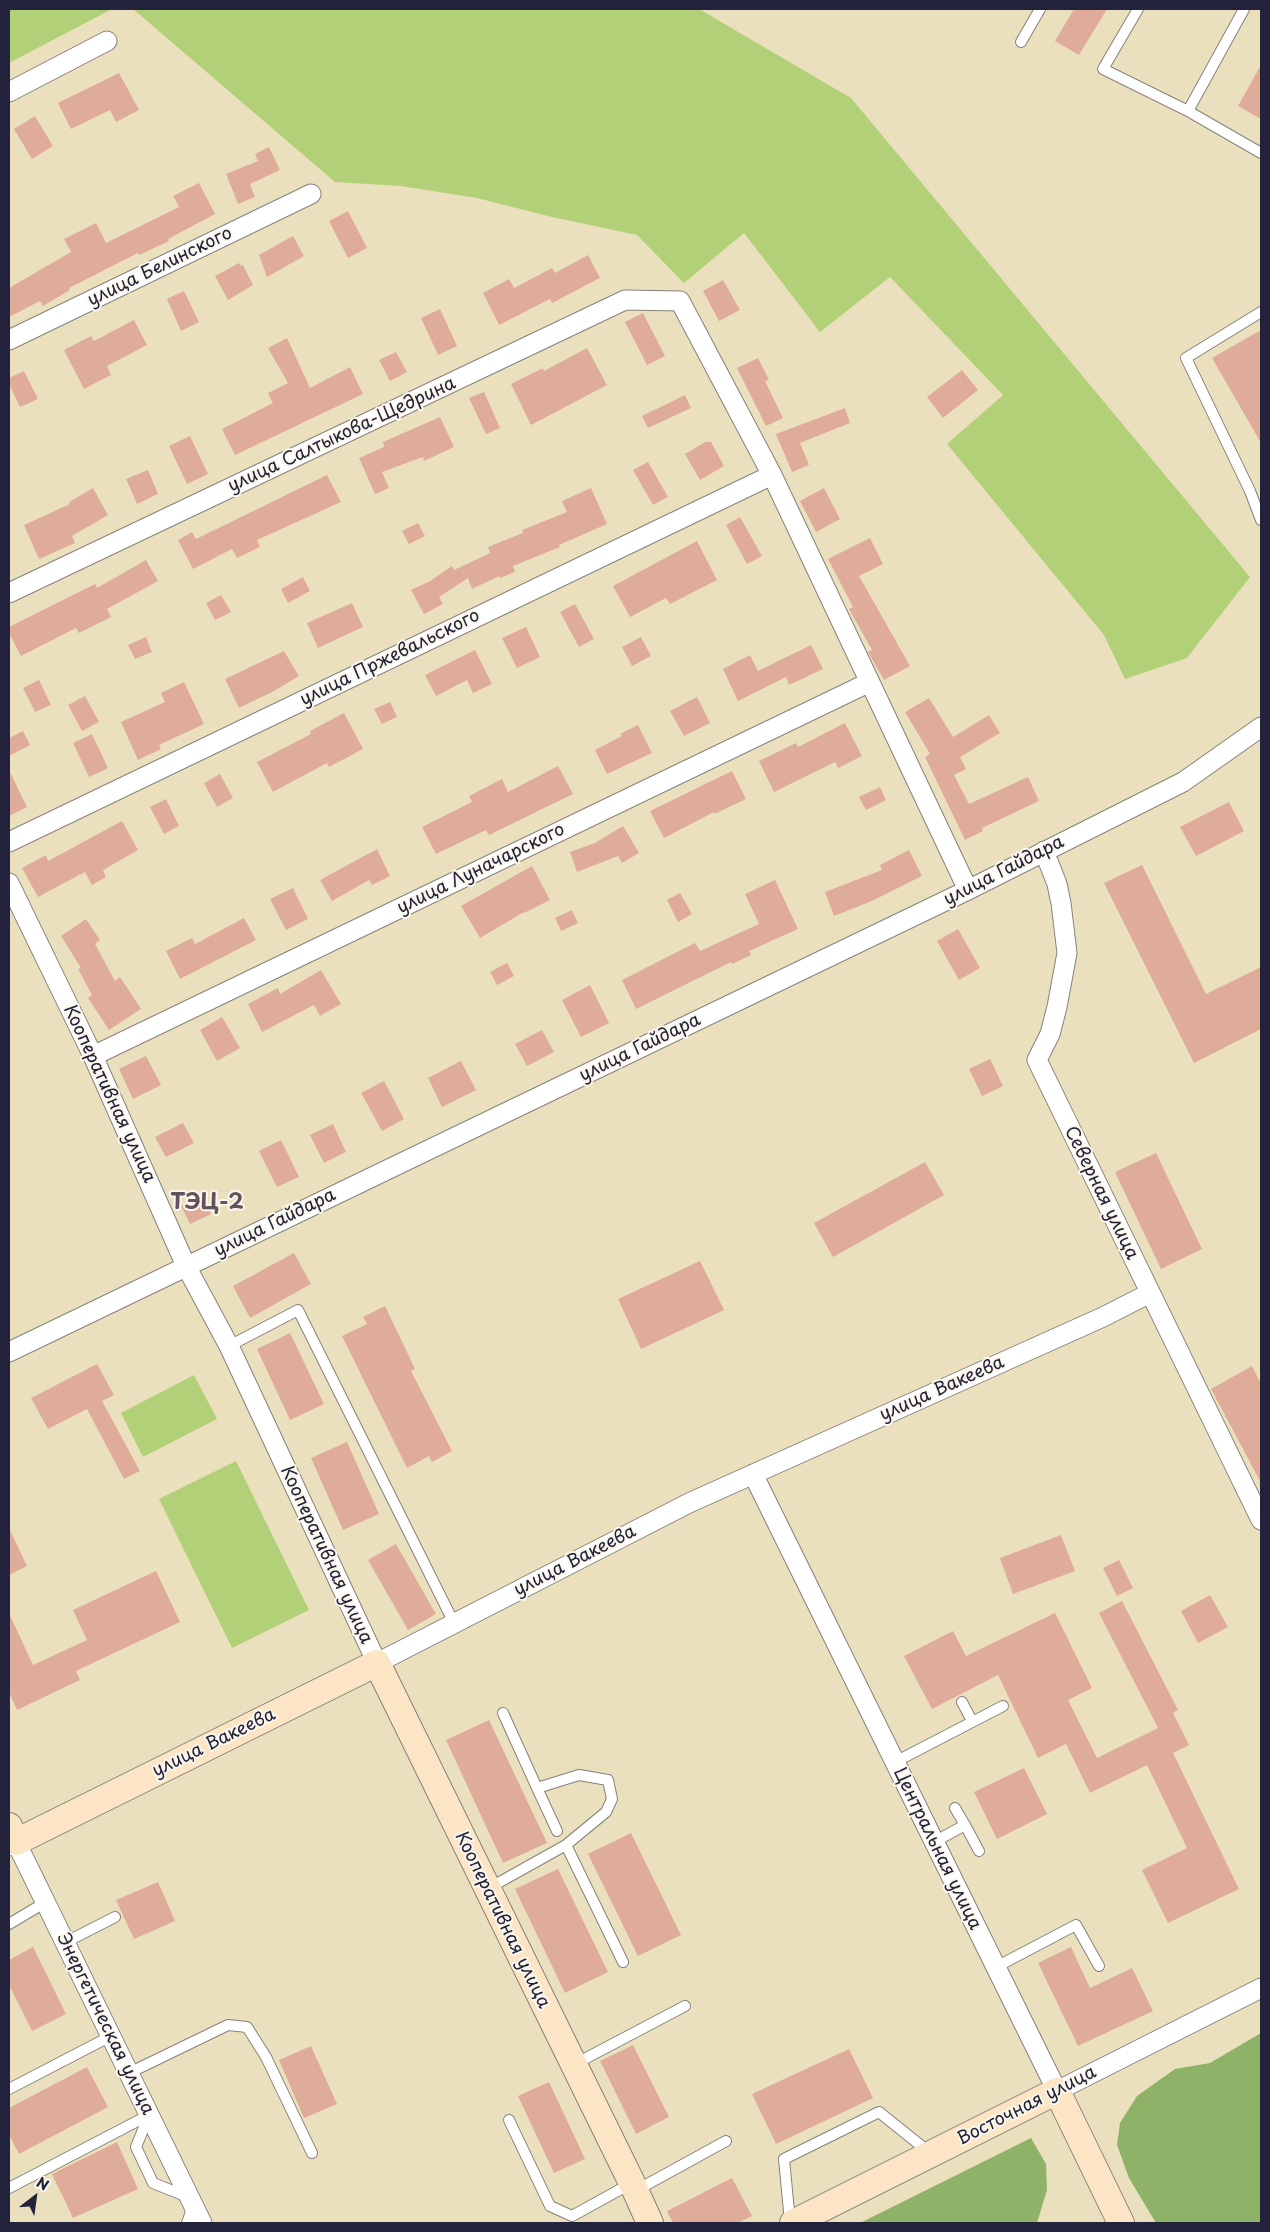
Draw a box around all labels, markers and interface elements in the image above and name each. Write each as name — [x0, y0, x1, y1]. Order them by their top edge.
street label: улица Белинского — [84, 223, 236, 311]
street label: улица Салтыкова-Щедрина — [225, 373, 459, 497]
street label: улица Пржевальского — [296, 605, 484, 711]
street label: улица Луначарского — [394, 819, 568, 919]
street label: улица Гайдара — [940, 831, 1068, 911]
street label: Кооперативная улица — [58, 1001, 160, 1187]
street label: улица Гайдара — [576, 1009, 704, 1087]
street label: Северная улица — [1059, 1123, 1143, 1263]
street label: улица Гайдара — [211, 1184, 339, 1262]
district label: ТЭЦ-2 — [170, 1190, 244, 1216]
street label: улица Вакеева — [876, 1352, 1008, 1426]
street label: Кооперативная улица — [275, 1462, 377, 1648]
street label: улица Вакеева — [510, 1521, 640, 1601]
street label: улица Вакеева — [149, 1704, 279, 1782]
street label: Центральная улица — [888, 1764, 986, 1934]
street label: Кооперативная улица — [450, 1828, 554, 2012]
street label: Энергетическая улица — [52, 1930, 158, 2118]
street label: Восточная улица — [954, 2062, 1100, 2150]
north arrow — [10, 2172, 60, 2222]
text: N — [33, 2172, 53, 2195]

